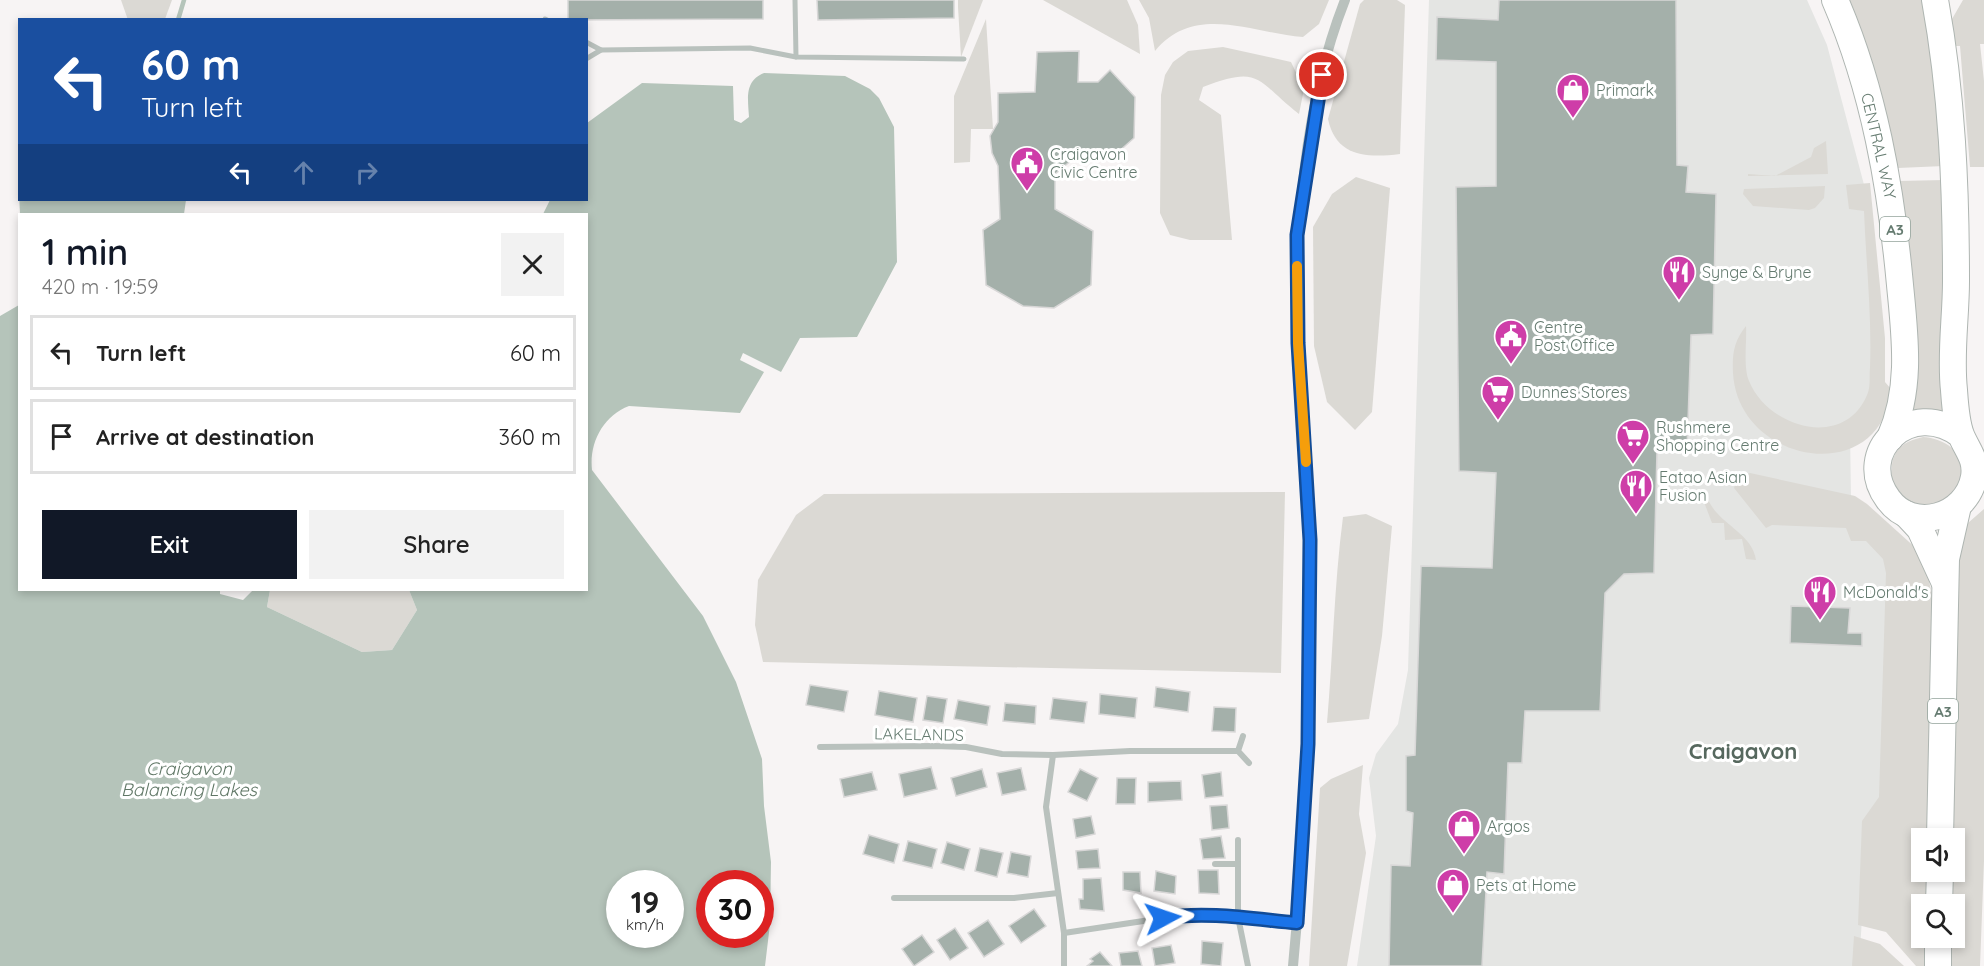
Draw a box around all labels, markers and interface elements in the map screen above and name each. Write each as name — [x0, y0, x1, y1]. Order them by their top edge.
text: 60 m — [141, 38, 241, 91]
icon: left — [42, 42, 120, 120]
pin — [1296, 49, 1347, 100]
icon: arrive — [1305, 58, 1338, 91]
shop icon: Primark — [1555, 72, 1591, 119]
place label: Primark — [1596, 80, 1654, 100]
text: Turn left — [141, 90, 243, 124]
street label: CENTRAL WAY — [1857, 91, 1901, 201]
place label: Craigavon Civic Centre — [1050, 144, 1137, 182]
public building icon: Craigavon Civic Centre — [1009, 145, 1045, 192]
icon: left — [224, 156, 257, 189]
icon: ahead — [287, 156, 320, 189]
icon: right — [350, 156, 383, 189]
road number: A3 — [1880, 217, 1910, 241]
text: 1 min — [42, 229, 128, 274]
button: close — [501, 233, 564, 296]
restaurant icon: Synge & Bryne — [1661, 254, 1697, 301]
place label: Synge & Bryne — [1702, 262, 1812, 282]
text: 420 m · 19:59 — [42, 274, 158, 299]
place label: Centre Post Office — [1534, 317, 1615, 355]
public building icon: Centre Post Office — [1493, 318, 1529, 365]
icon: left — [45, 336, 78, 369]
text: Turn left — [96, 339, 186, 367]
text: 60 m — [510, 339, 561, 367]
supermarket icon: Dunnes Stores — [1480, 374, 1516, 421]
place label: Dunnes Stores — [1521, 382, 1627, 402]
place label: Rushmere Shopping Centre — [1656, 417, 1779, 455]
supermarket icon: Rushmere Shopping Centre — [1615, 418, 1651, 465]
icon: arrive — [45, 420, 78, 453]
text: Arrive at destination — [96, 423, 314, 451]
text: 360 m — [498, 423, 561, 451]
place label: Eatao Asian Fusion — [1659, 467, 1747, 505]
restaurant icon: Eatao Asian Fusion — [1618, 468, 1654, 515]
button: Exit — [42, 510, 297, 579]
button: Share — [309, 510, 564, 579]
restaurant icon: McDonald's — [1802, 574, 1838, 621]
place label: McDonald's — [1843, 582, 1929, 602]
road number: A3 — [1928, 699, 1958, 723]
street label: LAKELANDS — [874, 723, 964, 745]
district label: Craigavon — [1689, 737, 1797, 765]
water label: Craigavon Balancing Lakes — [121, 757, 259, 801]
shop icon: Argos — [1446, 808, 1482, 855]
place label: Argos — [1487, 816, 1530, 836]
map controls — [1911, 828, 1965, 948]
button: sound — [1911, 828, 1965, 882]
shop icon: Pets at Home — [1435, 867, 1471, 914]
speed limit sign: 30 — [696, 870, 774, 948]
place label: Pets at Home — [1476, 875, 1576, 895]
text: 19 — [631, 883, 659, 921]
position arrow — [1131, 886, 1195, 950]
button: search — [1911, 894, 1965, 948]
text: km/h — [626, 915, 664, 934]

